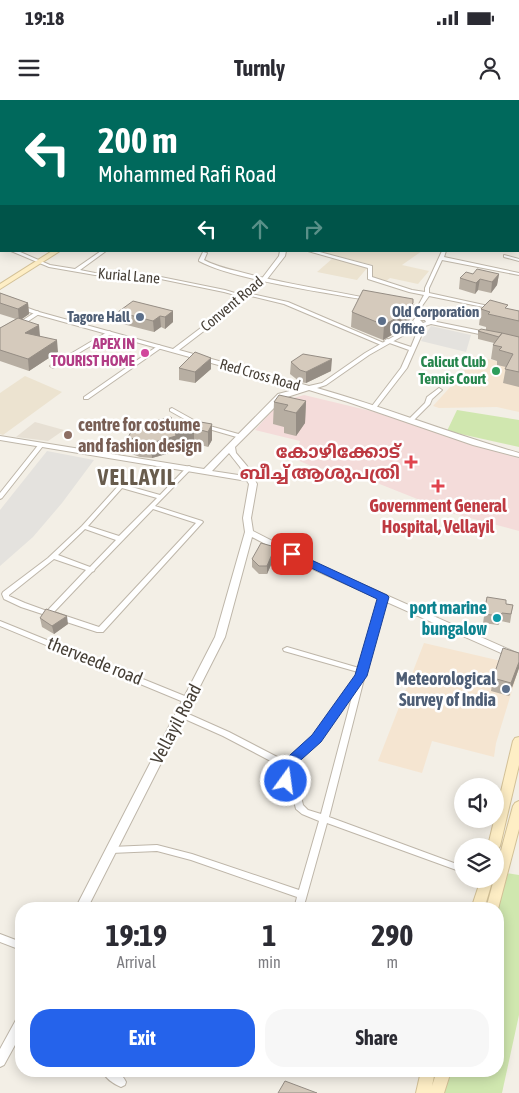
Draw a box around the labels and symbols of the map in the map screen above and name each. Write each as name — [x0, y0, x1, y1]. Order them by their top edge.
street label: Kurial Lane — [97, 264, 161, 287]
street label: Convent Road — [197, 273, 266, 335]
place label: Old Corporation Office — [392, 303, 479, 337]
place label: Tagore Hall — [67, 308, 131, 325]
marker: Tagore Hall — [134, 311, 146, 323]
marker: Old Corporation Office — [376, 315, 388, 327]
place label: APEX IN TOURIST HOME — [51, 335, 136, 369]
marker: APEX IN TOURIST HOME — [139, 347, 151, 359]
place label: Calicut Club Tennis Court — [419, 353, 487, 387]
street label: Red Cross Road — [218, 355, 302, 394]
marker: Calicut Club Tennis Court — [490, 365, 502, 377]
place label: centre for costume and fashion design — [78, 414, 202, 456]
marker: centre for costume and fashion design — [62, 429, 74, 441]
place label: കോഴിക്കോട് ബീച്ച് ആശുപത്രി — [240, 441, 402, 484]
marker: കോഴിക്കോട് ബീച്ച് ആശുപത്രി — [404, 455, 418, 469]
district label: VELLAYIL — [97, 464, 176, 490]
marker: Government General Hospital, Vellayil — [431, 479, 445, 493]
place label: Government General Hospital, Vellayil — [369, 495, 507, 537]
pin — [271, 533, 313, 575]
place label: port marine bungalow — [410, 597, 487, 639]
marker: port marine bungalow — [491, 612, 503, 624]
street label: therveede road — [45, 632, 146, 689]
place label: Meteorological Survey of India — [396, 668, 496, 710]
street label: Vellayil Road — [146, 680, 205, 767]
marker: Meteorological Survey of India — [500, 683, 512, 695]
position arrow — [259, 754, 311, 806]

